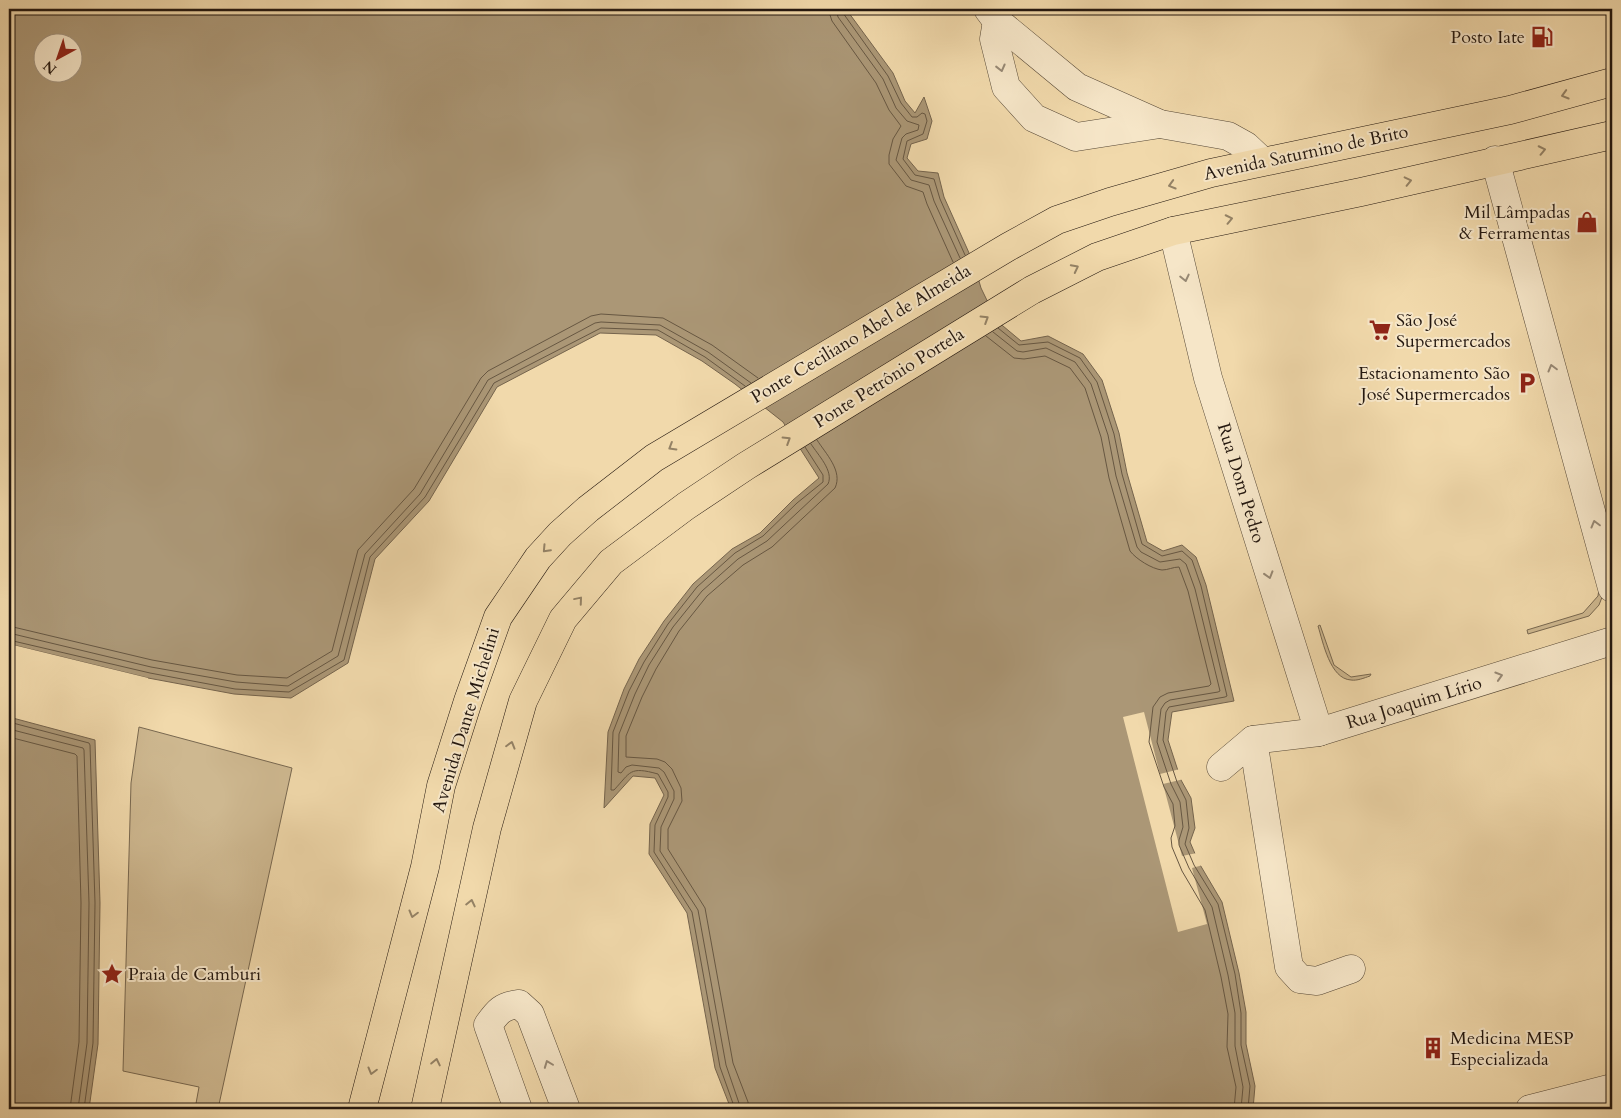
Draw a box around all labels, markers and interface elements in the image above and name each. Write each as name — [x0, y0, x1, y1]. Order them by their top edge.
fuel station icon: Posto Iate — [1529, 24, 1555, 50]
place label: Posto Iate — [1451, 25, 1525, 50]
north arrow — [32, 32, 82, 82]
text: N — [39, 56, 61, 79]
one-way arrow — [996, 64, 1006, 72]
one-way arrow — [1562, 89, 1570, 99]
street label: Avenida Saturnino de Brito — [1201, 119, 1411, 187]
one-way arrow — [1538, 145, 1547, 156]
one-way arrow — [1404, 176, 1413, 187]
one-way arrow — [1168, 179, 1176, 189]
place label: Mil Lâmpadas & Ferramentas — [1459, 200, 1570, 246]
shop icon: Mil Lâmpadas & Ferramentas — [1574, 209, 1600, 235]
one-way arrow — [1225, 215, 1234, 225]
street label: Ponte Ceciliano Abel de Almeida — [746, 258, 976, 410]
one-way arrow — [1070, 264, 1079, 274]
one-way arrow — [1179, 274, 1190, 283]
place label: São José Supermercados — [1396, 308, 1511, 354]
one-way arrow — [980, 315, 989, 325]
supermarket icon: São José Supermercados — [1367, 317, 1393, 343]
street label: Ponte Petrônio Portela — [809, 321, 969, 434]
place label: Estacionamento São José Supermercados — [1358, 361, 1510, 407]
one-way arrow — [1547, 364, 1557, 372]
parking icon: Estacionamento São José Supermercados — [1514, 370, 1540, 396]
street label: Rua Dom Pedro — [1211, 420, 1271, 546]
one-way arrow — [782, 437, 791, 447]
one-way arrow — [668, 441, 677, 451]
one-way arrow — [1590, 521, 1600, 529]
one-way arrow — [543, 543, 552, 552]
one-way arrow — [1264, 571, 1274, 579]
one-way arrow — [574, 597, 582, 606]
street label: Avenida Dante Michelini — [426, 624, 506, 816]
street label: Rua Joaquim Lírio — [1343, 670, 1485, 735]
one-way arrow — [1495, 672, 1503, 682]
one-way arrow — [505, 742, 515, 750]
one-way arrow — [465, 899, 476, 907]
one-way arrow — [408, 910, 419, 919]
place icon: Praia de Camburi — [99, 961, 125, 987]
place label: Praia de Camburi — [128, 962, 261, 987]
place label: Medicina MESP Especializada — [1450, 1026, 1574, 1072]
building icon: Medicina MESP Especializada — [1420, 1035, 1446, 1061]
one-way arrow — [430, 1057, 441, 1066]
one-way arrow — [544, 1060, 554, 1068]
one-way arrow — [367, 1067, 378, 1076]

